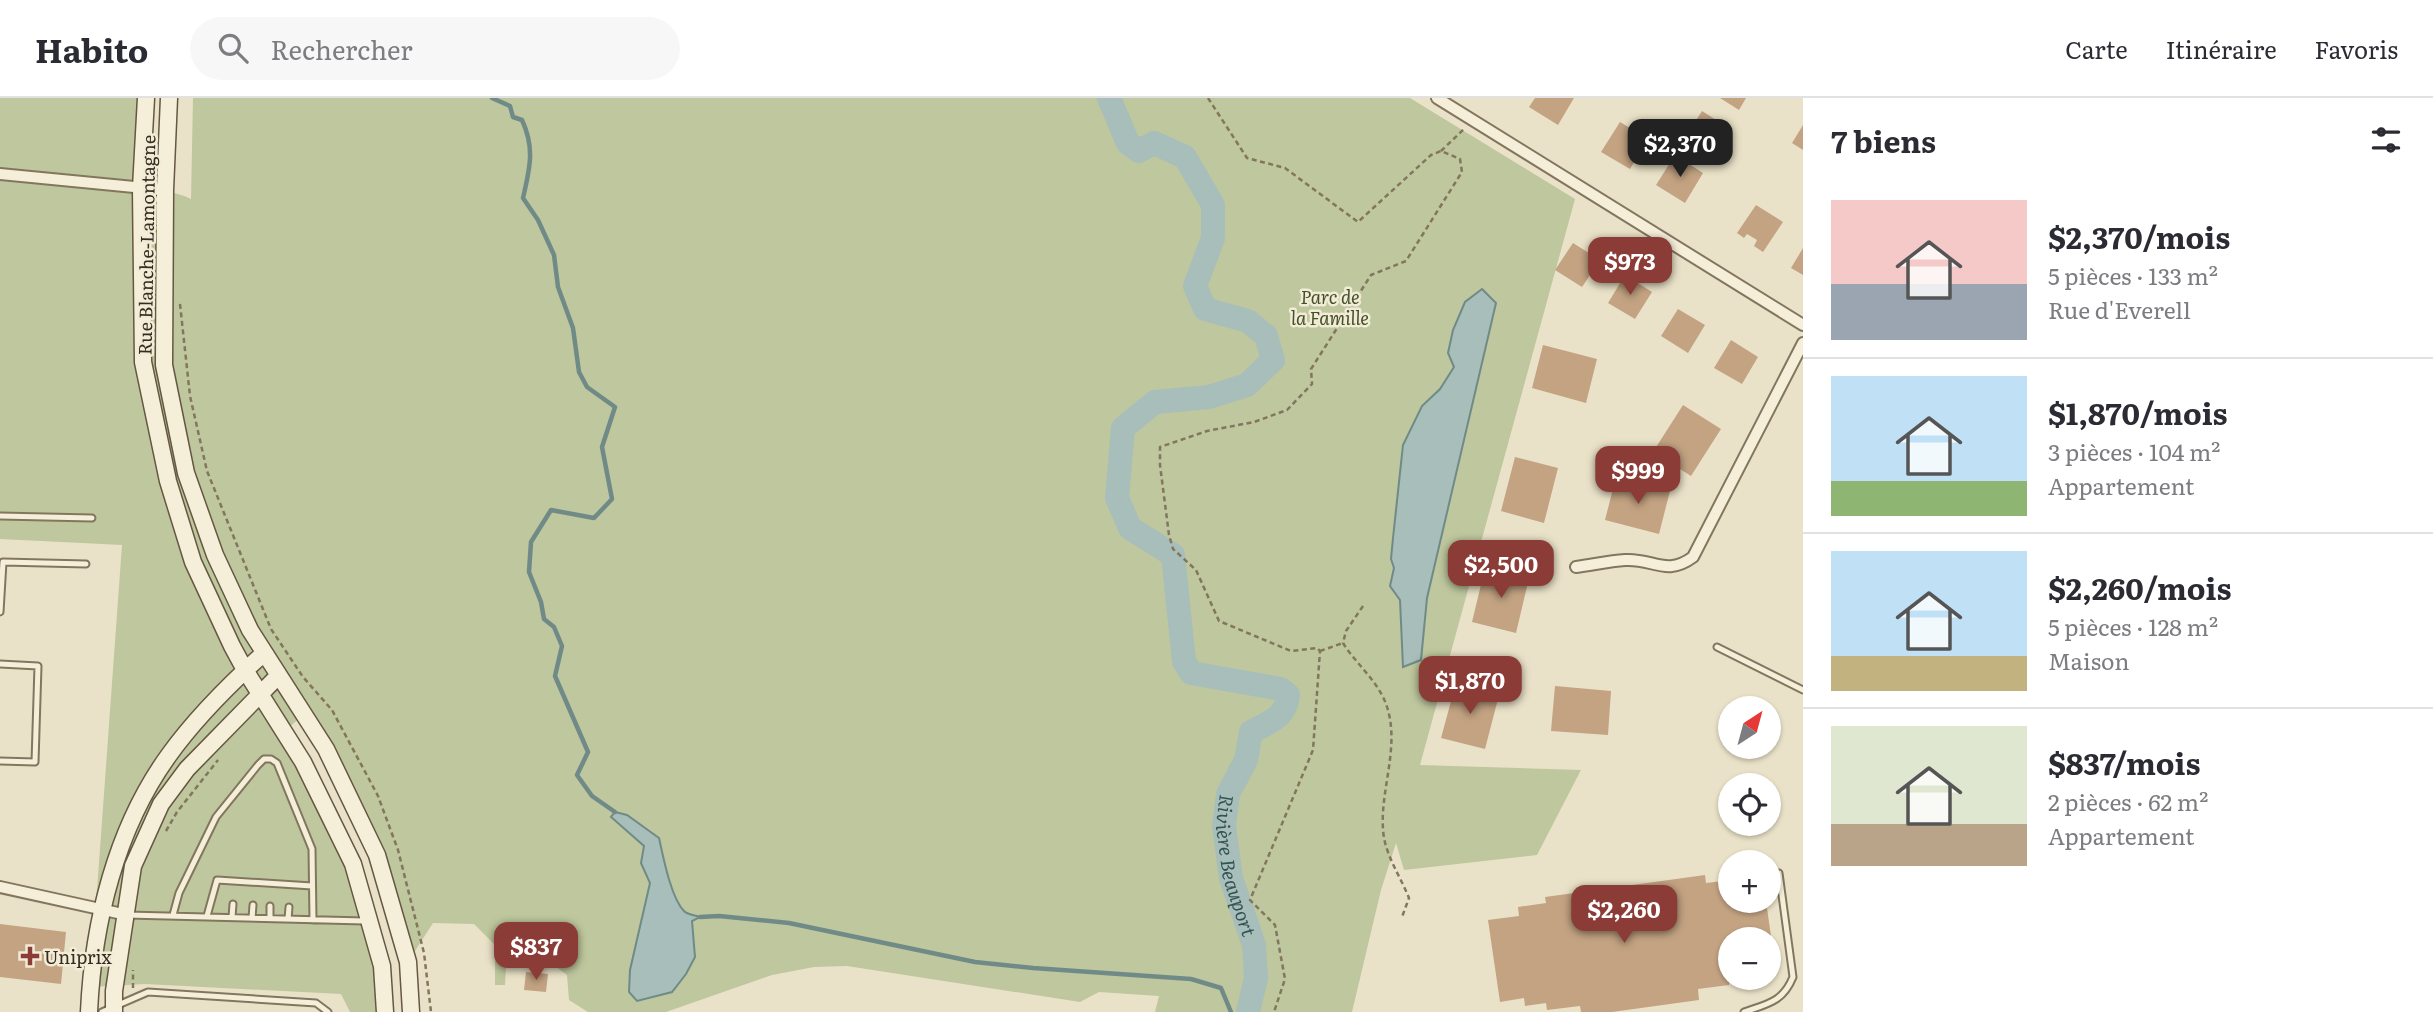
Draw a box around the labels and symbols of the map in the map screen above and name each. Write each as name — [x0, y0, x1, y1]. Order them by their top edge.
pin: $2,370 — [1623, 120, 1737, 179]
street label: Rue Blanche-Lamontagne — [131, 135, 161, 355]
pin: $973 — [1589, 238, 1671, 297]
park label: Parc de la Famille — [1291, 283, 1369, 331]
pin: $999 — [1597, 446, 1679, 506]
pin: $2,500 — [1444, 540, 1558, 600]
pin: $1,870 — [1413, 656, 1527, 716]
north arrow — [1718, 696, 1782, 760]
water label: Rivière Beauport — [1210, 793, 1264, 940]
pin: $2,260 — [1567, 886, 1681, 945]
pin: $837 — [495, 922, 577, 982]
place label: Uniprix — [44, 943, 113, 970]
marker: Uniprix — [22, 948, 38, 964]

